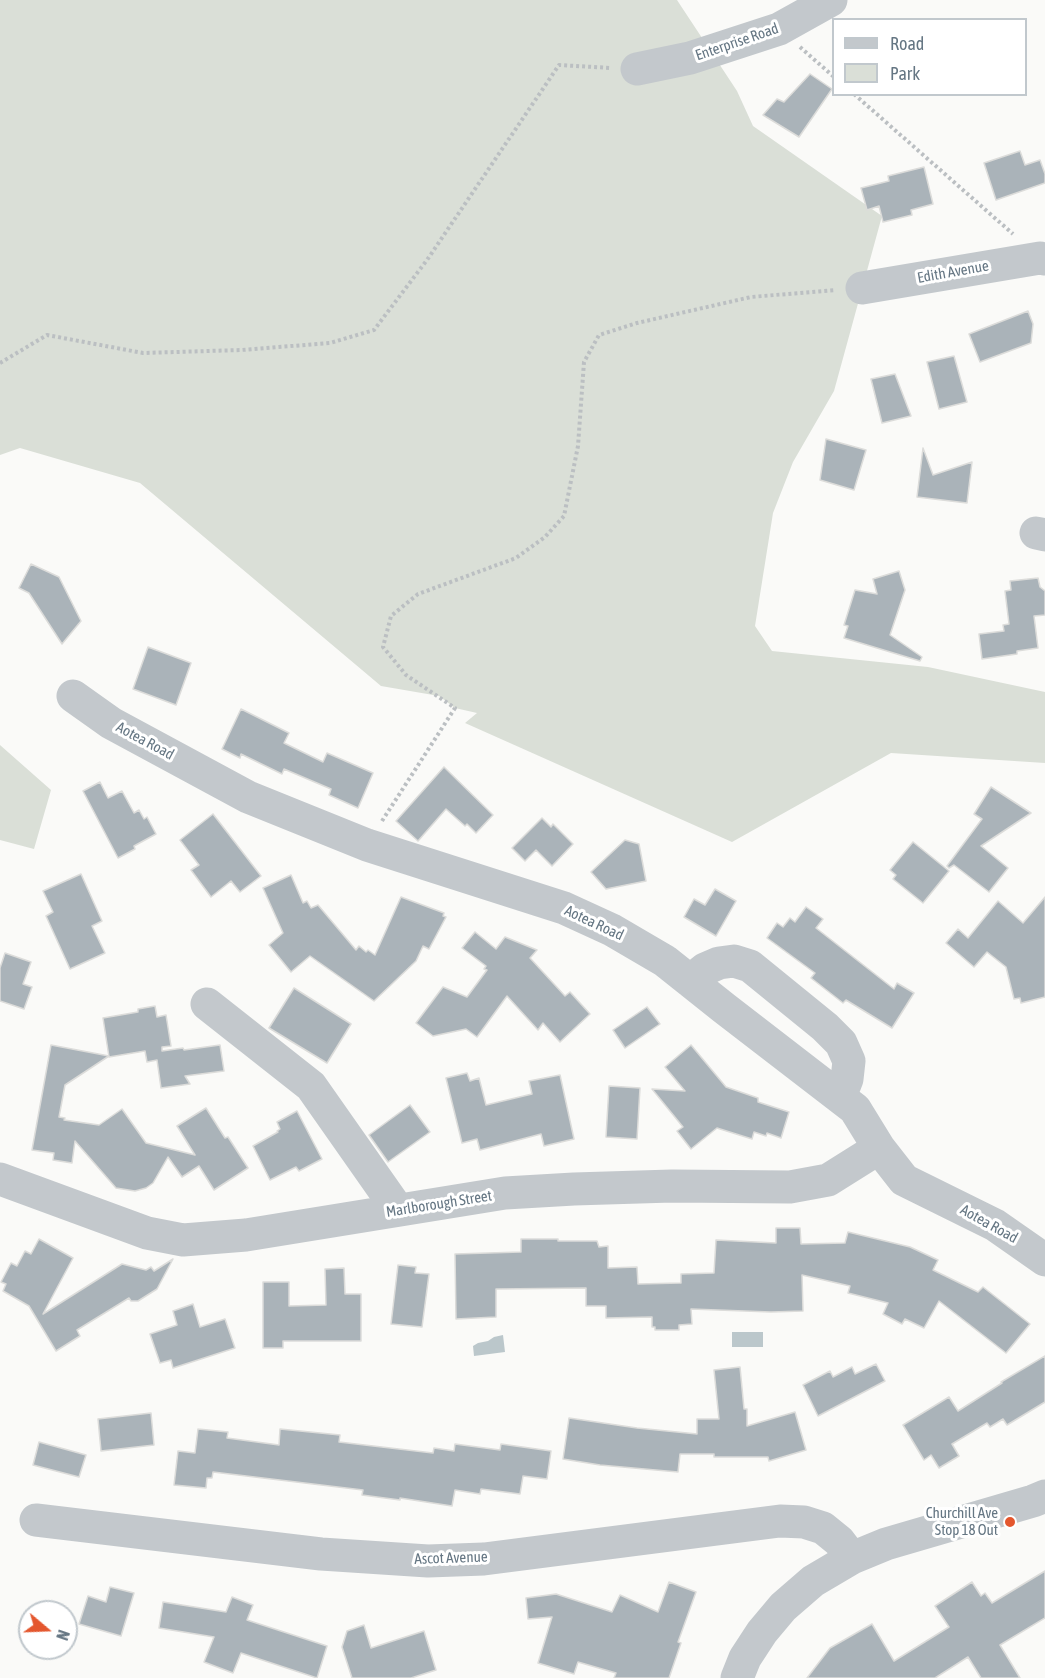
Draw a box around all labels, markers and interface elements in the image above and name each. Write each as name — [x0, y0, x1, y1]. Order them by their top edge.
legend — [832, 18, 1027, 96]
street label: Enterprise Road — [693, 19, 781, 65]
text: Road — [890, 33, 924, 54]
text: Park — [890, 63, 920, 84]
street label: Edith Avenue — [916, 257, 990, 287]
street label: Aotea Road — [113, 718, 177, 764]
street label: Aotea Road — [562, 902, 626, 944]
street label: Marlborough Street — [385, 1187, 493, 1221]
street label: Aotea Road — [957, 1201, 1021, 1247]
place label: Churchill Ave Stop 18 Out — [926, 1504, 998, 1539]
marker: Churchill Ave Stop 18 Out — [1003, 1515, 1017, 1529]
street label: Ascot Avenue — [414, 1548, 488, 1568]
north arrow — [18, 1600, 78, 1660]
text: N — [53, 1628, 73, 1643]

